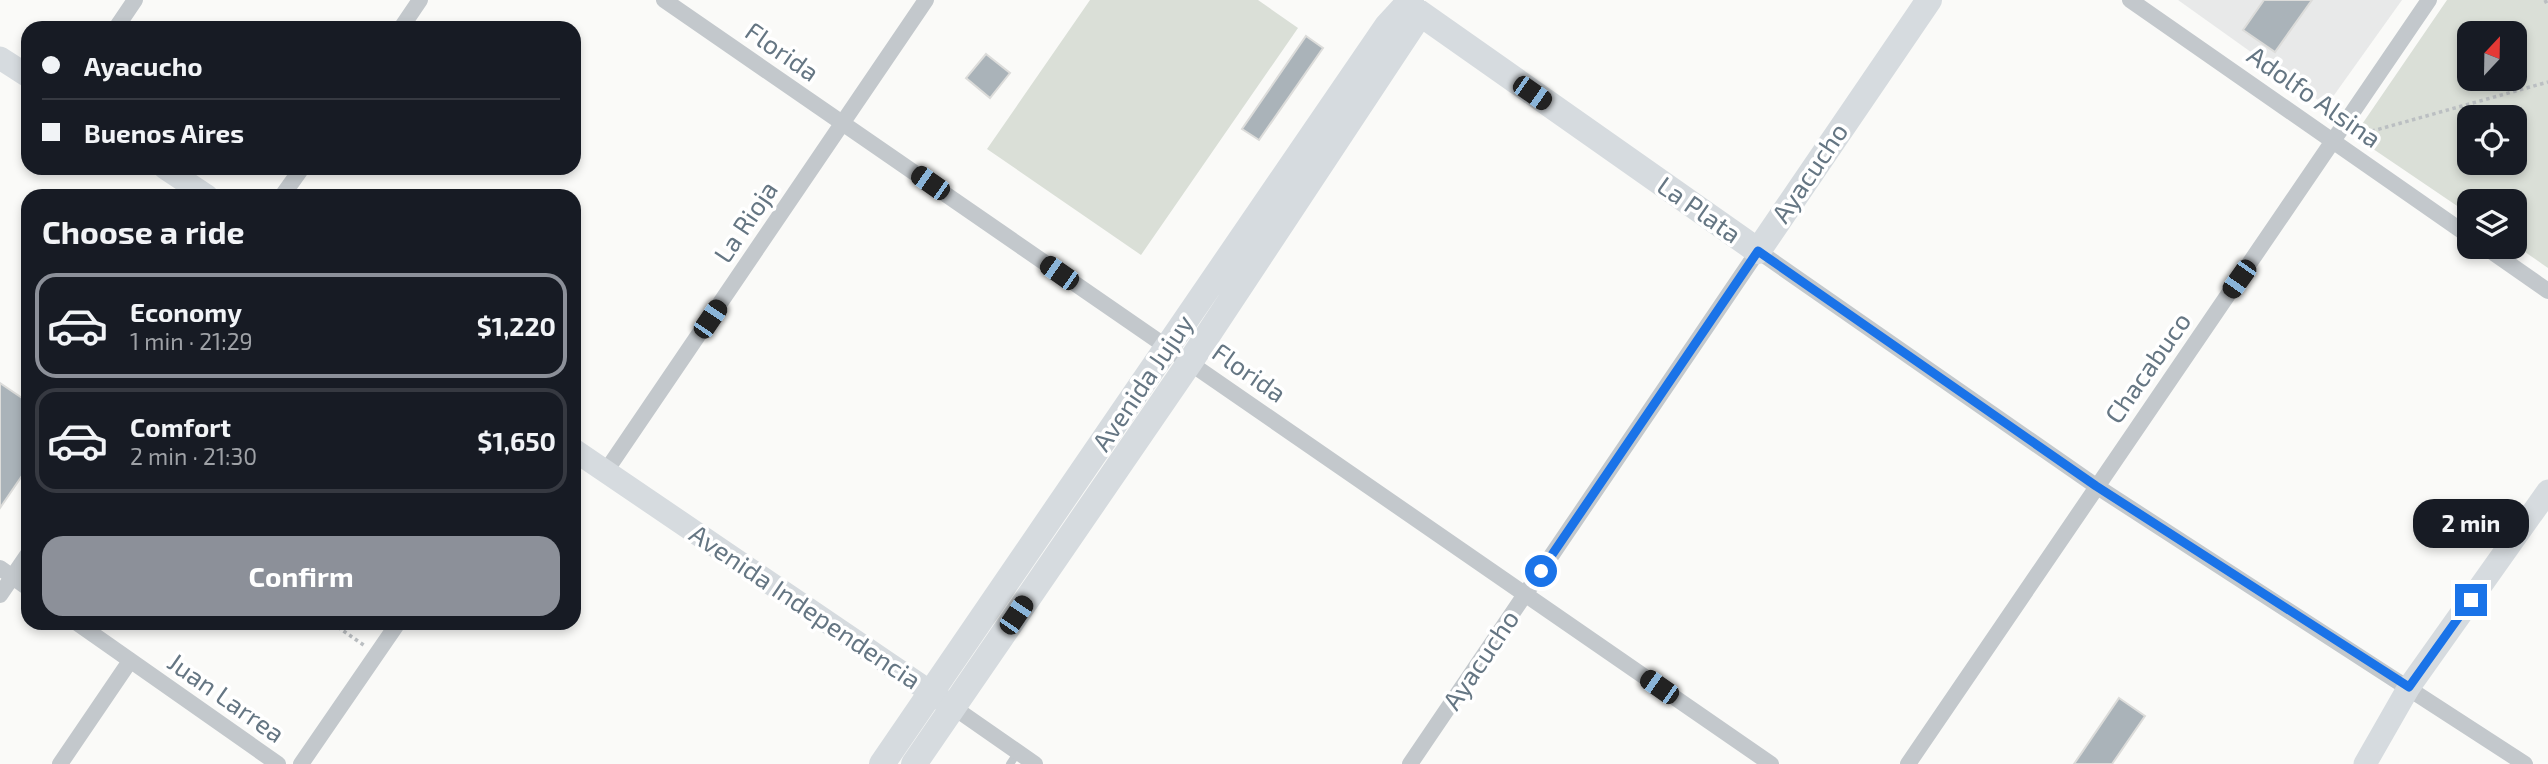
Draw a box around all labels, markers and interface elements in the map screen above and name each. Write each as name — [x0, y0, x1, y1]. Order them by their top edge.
street label: Florida — [740, 14, 826, 87]
north arrow — [2457, 21, 2527, 91]
map controls — [2457, 21, 2527, 259]
street label: Adolfo Alsina — [2242, 38, 2388, 153]
text: Ayacucho — [84, 50, 203, 81]
car — [1509, 72, 1556, 114]
button: locate — [2457, 105, 2527, 175]
street label: Ayacucho — [1764, 116, 1853, 228]
text: Buenos Aires — [84, 117, 244, 148]
car — [907, 162, 954, 204]
street label: La Plata — [1652, 169, 1748, 249]
street label: La Rioja — [706, 175, 783, 268]
button: layers — [2457, 189, 2527, 259]
text: Choose a ride — [42, 212, 245, 250]
car — [1036, 252, 1083, 294]
car — [2219, 256, 2260, 302]
icon: car — [46, 294, 109, 357]
text: Economy — [130, 296, 242, 327]
car — [690, 296, 731, 342]
street label: Chacabuco — [2097, 306, 2196, 429]
street label: Avenida Jujuy — [1085, 308, 1199, 456]
text: $1,220 — [477, 310, 556, 341]
text: 1 min · 21:29 — [130, 327, 253, 355]
street label: Florida — [1207, 335, 1293, 408]
icon: car — [46, 409, 109, 472]
text: Comfort — [130, 411, 231, 442]
text: $1,650 — [477, 425, 556, 456]
text: 2 min · 21:30 — [130, 442, 257, 470]
callout: 2 min — [2413, 498, 2529, 548]
text: 2 min — [2442, 509, 2500, 537]
street label: Avenida Independencia — [684, 517, 927, 695]
button: Confirm — [42, 536, 560, 616]
route start — [1525, 555, 1557, 587]
route end — [2455, 584, 2487, 616]
car — [996, 592, 1037, 638]
street label: Ayacucho — [1435, 603, 1524, 715]
street label: Juan Larrea — [163, 645, 291, 748]
car — [1636, 666, 1683, 708]

